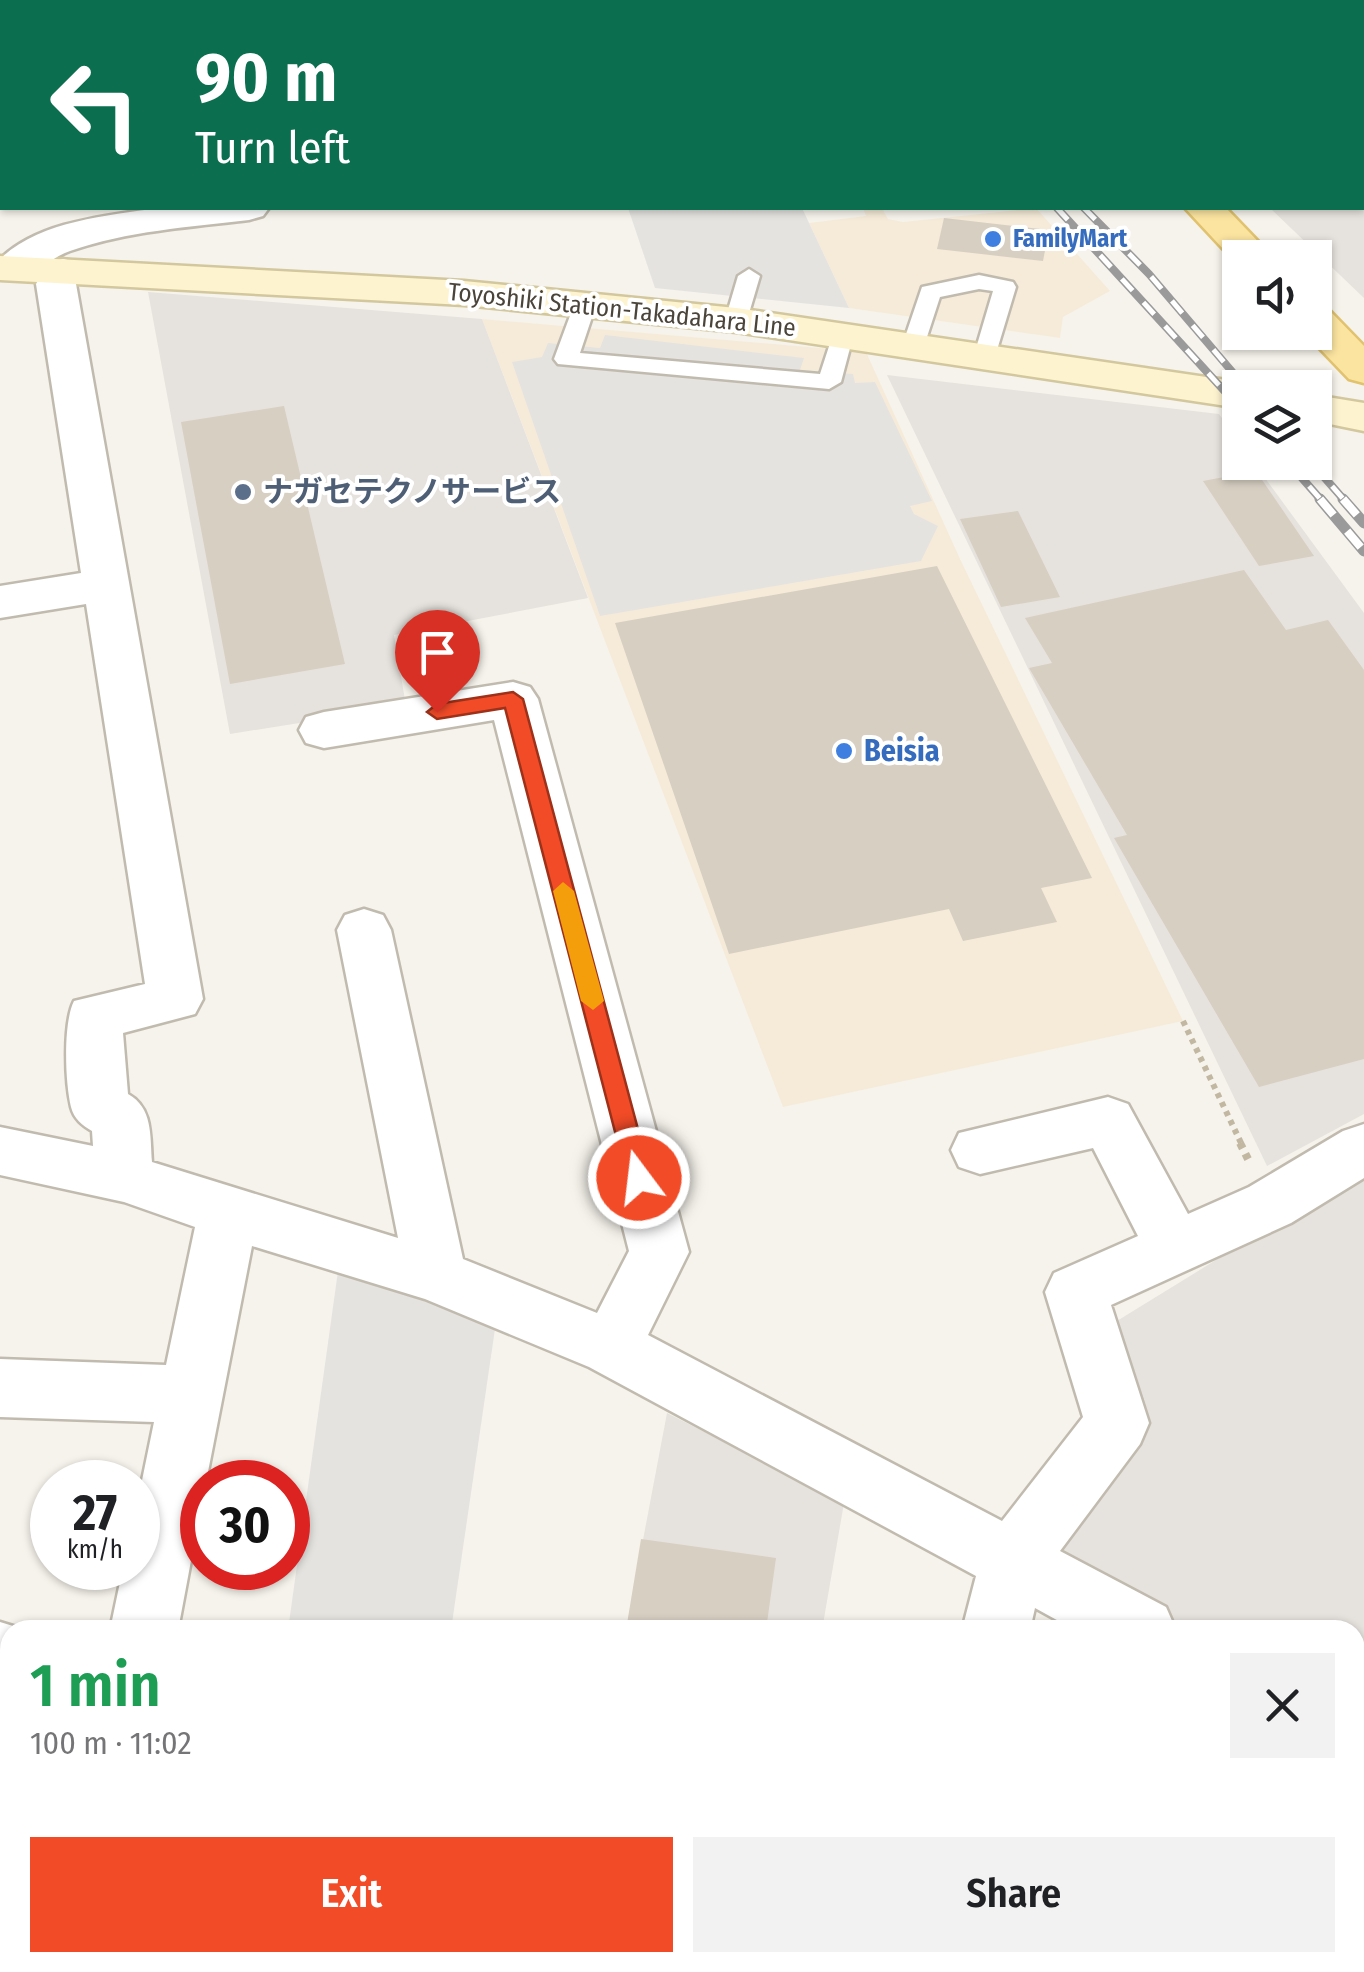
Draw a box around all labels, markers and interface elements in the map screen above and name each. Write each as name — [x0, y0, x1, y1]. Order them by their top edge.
text: 90 m — [195, 36, 337, 120]
icon: left — [30, 40, 160, 170]
text: Turn left — [195, 121, 350, 175]
place label: FamilyMart — [1013, 224, 1129, 254]
marker: FamilyMart — [982, 228, 1004, 250]
map controls — [1222, 240, 1332, 480]
button: sound — [1222, 240, 1332, 350]
street label: Toyoshiki Station-Takadahara Line — [447, 277, 797, 343]
button: layers — [1222, 370, 1332, 480]
place label: ナガセテクノサービス — [263, 474, 561, 510]
marker: ナガセテクノサービス — [232, 481, 254, 503]
pin — [395, 610, 480, 713]
icon: arrive — [410, 625, 465, 680]
place label: Beisia — [864, 733, 940, 769]
marker: Beisia — [833, 740, 855, 762]
position arrow — [587, 1126, 691, 1230]
speed limit sign: 30 — [180, 1460, 310, 1590]
text: 27 — [73, 1483, 117, 1543]
text: km/h — [67, 1535, 123, 1565]
text: 1 min — [30, 1650, 161, 1722]
button: close — [1230, 1653, 1335, 1758]
text: 100 m · 11:02 — [30, 1724, 192, 1762]
button: Exit — [30, 1837, 673, 1952]
button: Share — [693, 1837, 1335, 1952]

